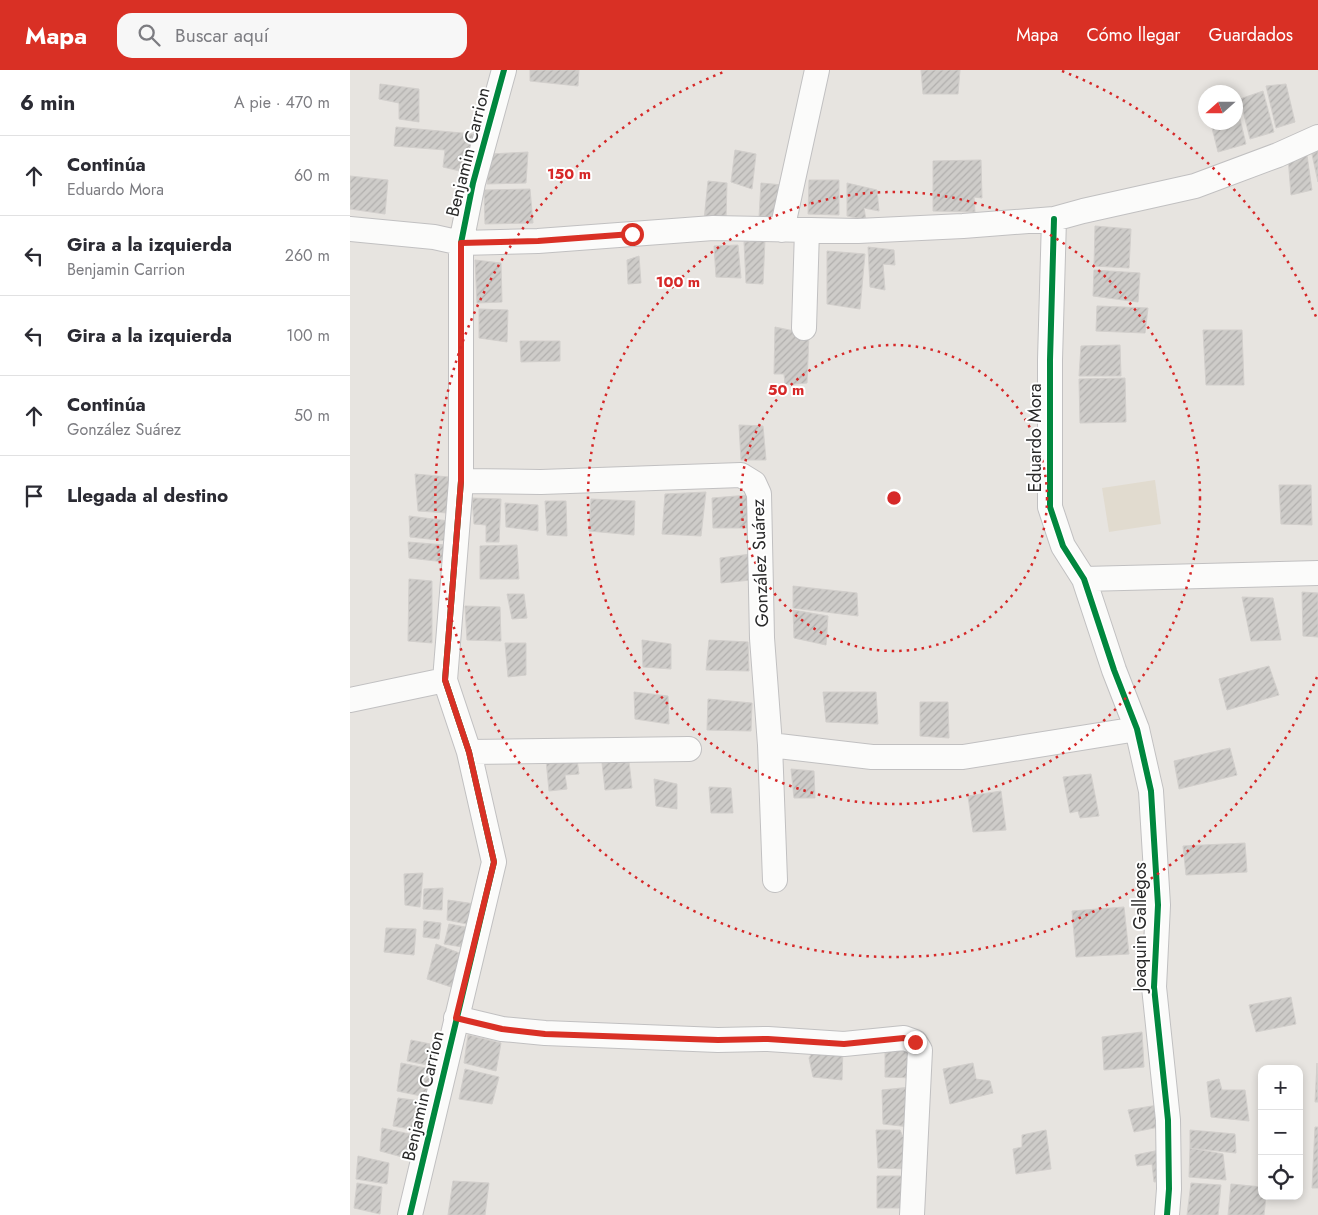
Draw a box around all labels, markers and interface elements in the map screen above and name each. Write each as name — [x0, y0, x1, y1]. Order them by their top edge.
search box — [117, 13, 467, 58]
text: Mapa — [25, 18, 87, 53]
icon: search — [135, 21, 163, 49]
text: Buscar aquí — [175, 22, 269, 49]
text: Mapa — [1016, 22, 1058, 48]
text: Cómo llegar — [1086, 22, 1181, 48]
text: Guardados — [1209, 22, 1293, 48]
street label: Benjamin Carrion — [439, 84, 497, 220]
north arrow — [1198, 85, 1243, 130]
text: 6 min — [20, 88, 75, 118]
text: A pie · 470 m — [234, 91, 330, 114]
text: Continúa — [67, 151, 146, 178]
icon: ahead — [20, 162, 48, 190]
text: 150 m — [547, 163, 591, 185]
text: 60 m — [294, 164, 330, 187]
text: Eduardo Mora — [67, 178, 164, 201]
route start — [621, 223, 644, 246]
text: Gira a la izquierda — [67, 231, 232, 258]
icon: left — [20, 242, 48, 270]
text: 260 m — [285, 244, 330, 267]
text: Benjamin Carrion — [67, 258, 185, 281]
text: 100 m — [656, 271, 700, 293]
icon: left — [20, 322, 48, 350]
text: Gira a la izquierda — [67, 322, 232, 349]
text: 100 m — [286, 324, 330, 347]
text: 50 m — [768, 379, 804, 401]
street label: Eduardo Mora — [1022, 383, 1048, 493]
text: Continúa — [67, 391, 146, 418]
icon: ahead — [20, 402, 48, 430]
text: 50 m — [294, 404, 330, 427]
text: González Suárez — [67, 418, 181, 441]
icon: arrive — [20, 482, 48, 510]
text: Llegada al destino — [67, 482, 228, 509]
centre of rings — [885, 489, 903, 507]
street label: González Suárez — [745, 498, 775, 628]
street label: Joaquin Gallegos — [1127, 862, 1153, 994]
street label: Benjamin Carrion — [395, 1028, 451, 1164]
route end — [904, 1031, 927, 1054]
map controls — [1258, 1065, 1303, 1200]
button: + — [1258, 1065, 1303, 1110]
button: − — [1258, 1110, 1303, 1155]
button: locate — [1258, 1155, 1303, 1200]

